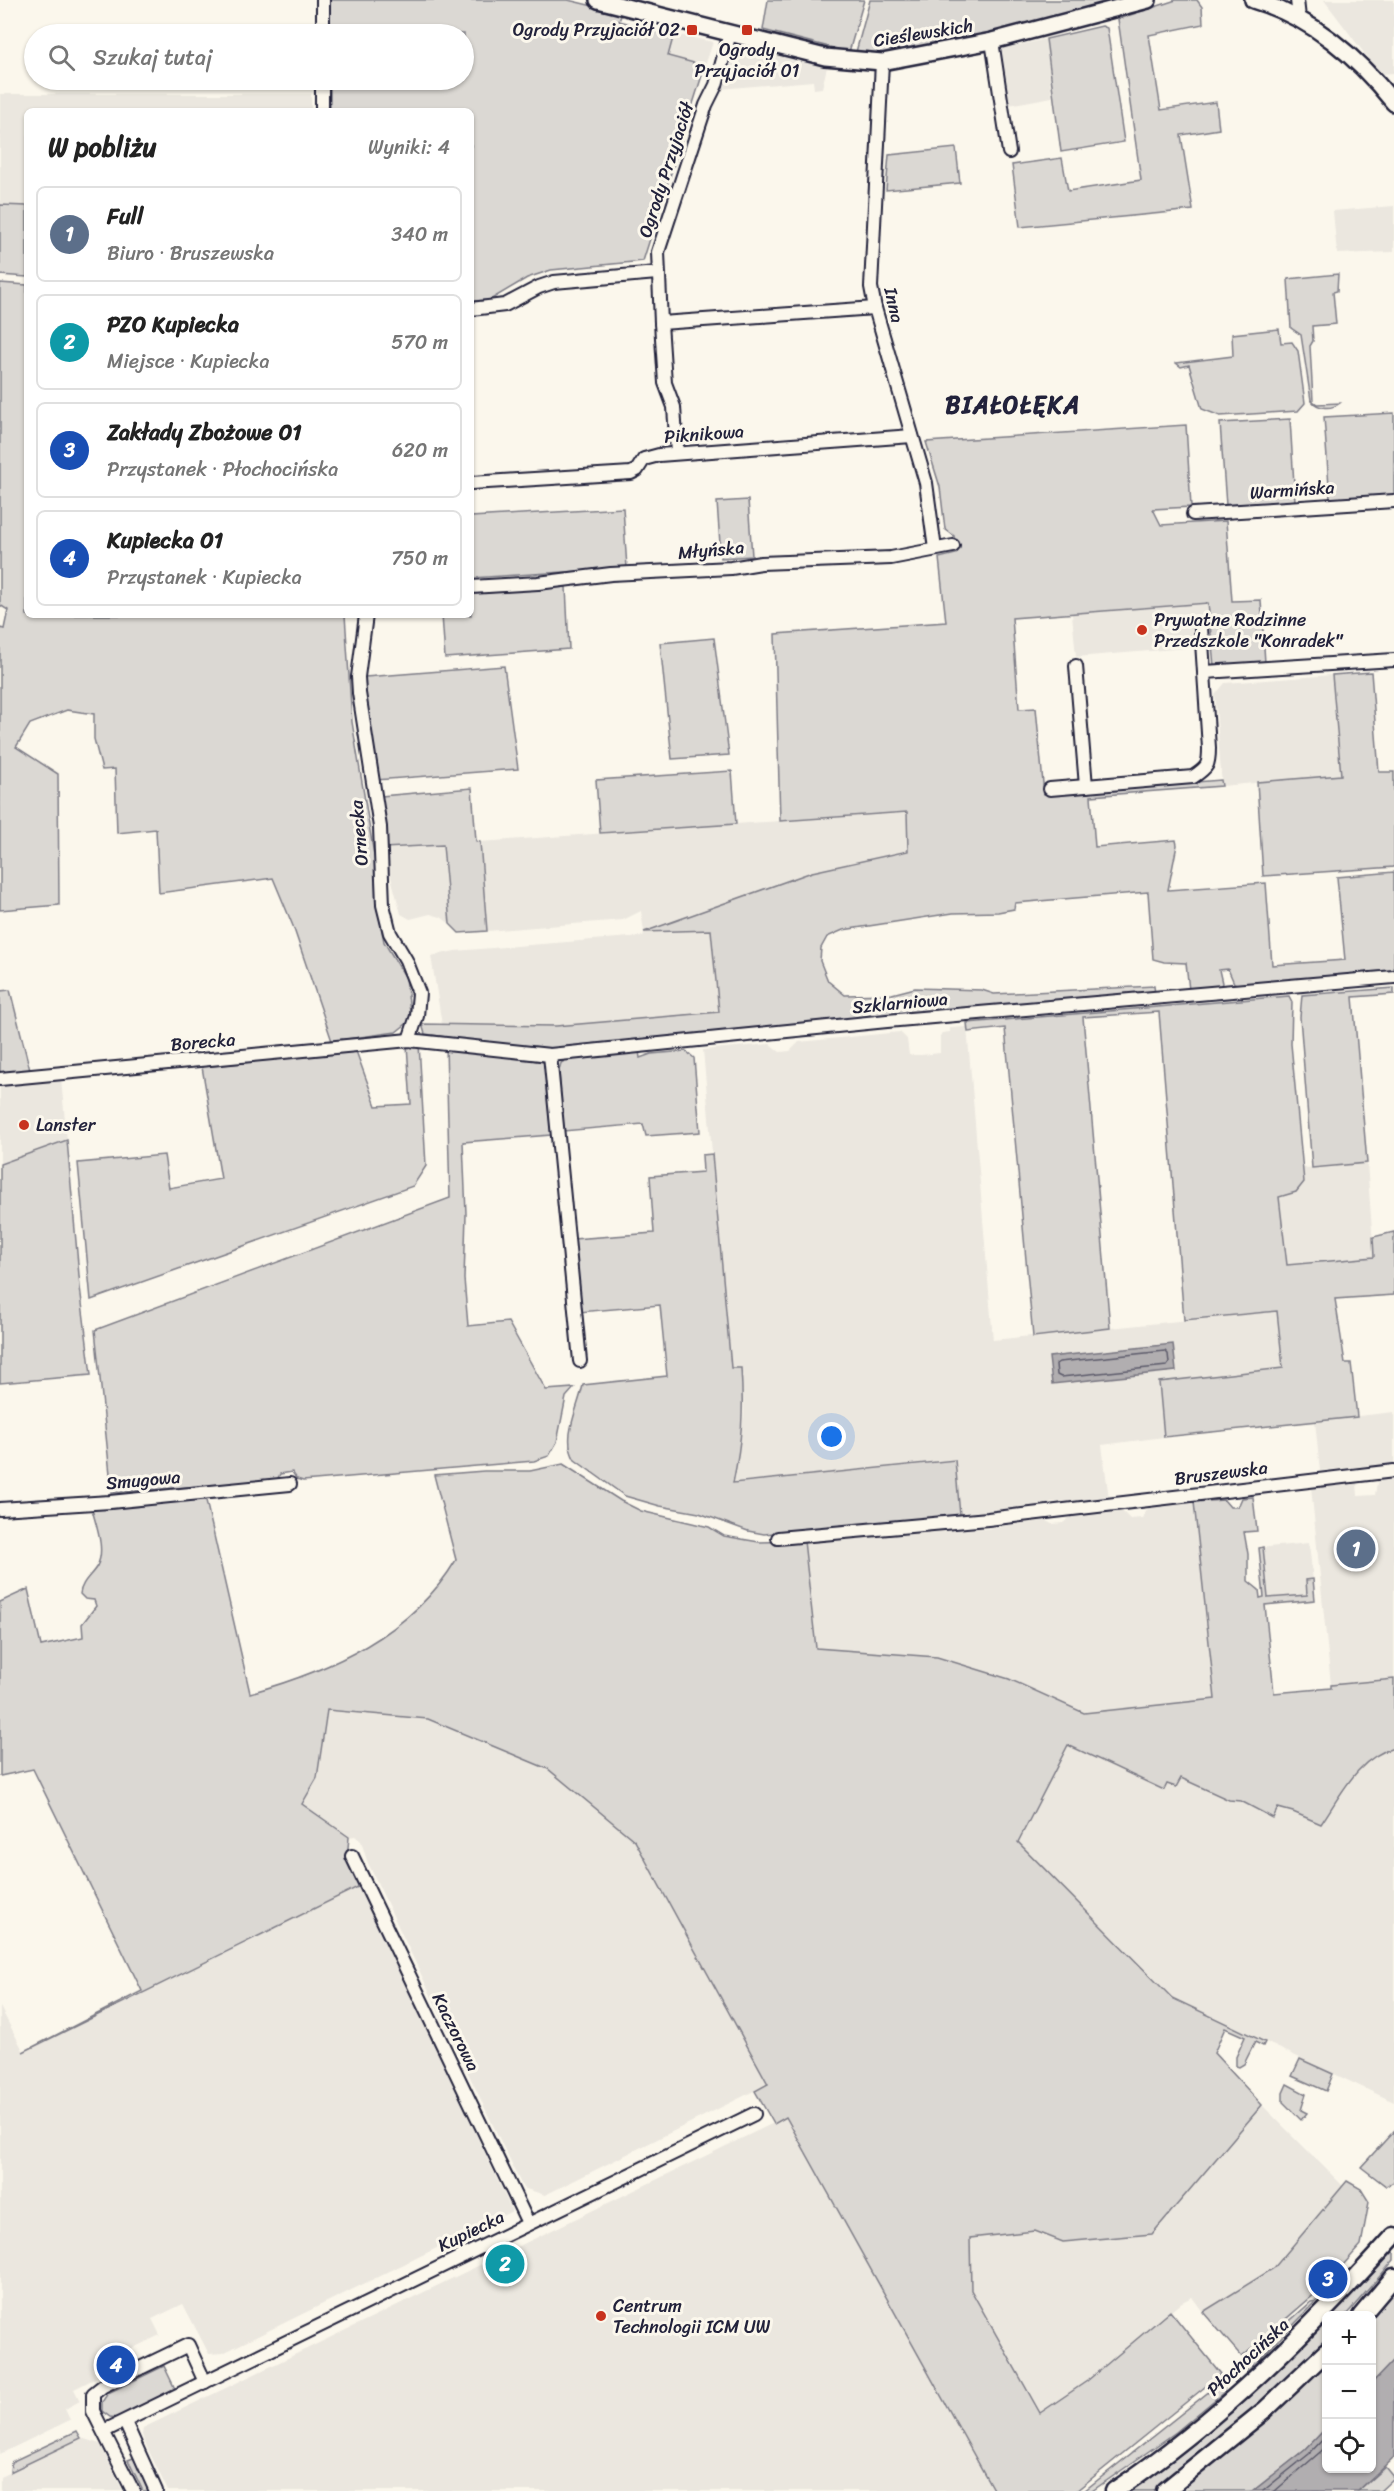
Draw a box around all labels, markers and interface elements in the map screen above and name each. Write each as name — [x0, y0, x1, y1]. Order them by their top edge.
street label: Cieślewskich — [871, 9, 975, 57]
place label: Ogrody Przyjaciół 02 — [513, 14, 680, 46]
marker: Ogrody Przyjaciół 02 — [685, 23, 699, 37]
marker: Ogrody Przyjaciół 01 — [740, 23, 754, 37]
search box — [24, 24, 474, 90]
place label: Ogrody Przyjaciół 01 — [695, 34, 800, 87]
text: Szukaj tutaj — [93, 38, 212, 77]
icon: search — [45, 41, 78, 74]
street label: Ogrody Przyjaciół — [629, 97, 703, 242]
text: W pobliżu — [48, 124, 157, 170]
text: Wyniki: 4 — [368, 130, 450, 165]
text: Full — [107, 197, 143, 236]
text: 1 — [65, 217, 74, 252]
text: 340 m — [391, 217, 448, 252]
text: Biuro · Bruszewska — [107, 236, 274, 271]
street label: Inna — [874, 283, 914, 326]
text: PZO Kupiecka — [107, 305, 239, 344]
text: 2 — [64, 325, 75, 360]
text: 570 m — [391, 325, 448, 360]
text: Miejsce · Kupiecka — [107, 344, 269, 379]
district label: BIAŁOŁĘKA — [945, 384, 1081, 426]
text: Zakłady Zbożowe 01 — [107, 413, 302, 452]
street label: Piknikowa — [663, 415, 745, 453]
text: 3 — [64, 433, 75, 468]
text: 620 m — [392, 433, 448, 468]
text: Przystanek · Płochocińska — [107, 452, 338, 487]
street label: Warmińska — [1249, 471, 1335, 509]
text: Kupiecka 01 — [107, 521, 223, 560]
street label: Młyńska — [676, 531, 746, 569]
text: 4 — [63, 541, 76, 576]
text: 750 m — [391, 541, 448, 576]
text: Przystanek · Kupiecka — [107, 560, 302, 595]
place label: Prywatne Rodzinne Przedszkole "Konradek" — [1154, 604, 1344, 657]
marker: Prywatne Rodzinne Przedszkole "Konradek" — [1135, 623, 1149, 637]
street label: Ornecka — [340, 798, 378, 867]
street label: Szklarniowa — [851, 983, 949, 1023]
street label: Borecka — [169, 1023, 237, 1061]
place label: Lanster — [36, 1109, 97, 1141]
marker: Lanster — [17, 1118, 31, 1132]
your location — [817, 1422, 846, 1451]
street label: Bruszewska — [1173, 1451, 1269, 1495]
street label: Smugowa — [105, 1461, 181, 1499]
pin: 1 — [1336, 1526, 1376, 1572]
street label: Kaczorowa — [423, 1987, 489, 2077]
street label: Kupiecka — [432, 2201, 510, 2261]
pin: 2 — [486, 2242, 524, 2286]
pin: 3 — [1308, 2256, 1348, 2302]
place label: Centrum Technologii ICM UW — [613, 2290, 771, 2343]
marker: Centrum Technologii ICM UW — [594, 2309, 608, 2323]
street label: Płochocińska — [1199, 2310, 1297, 2404]
map controls — [1322, 2311, 1376, 2473]
button: + — [1322, 2311, 1376, 2365]
pin: 4 — [96, 2342, 136, 2388]
button: − — [1322, 2365, 1376, 2419]
button: locate — [1322, 2419, 1376, 2473]

